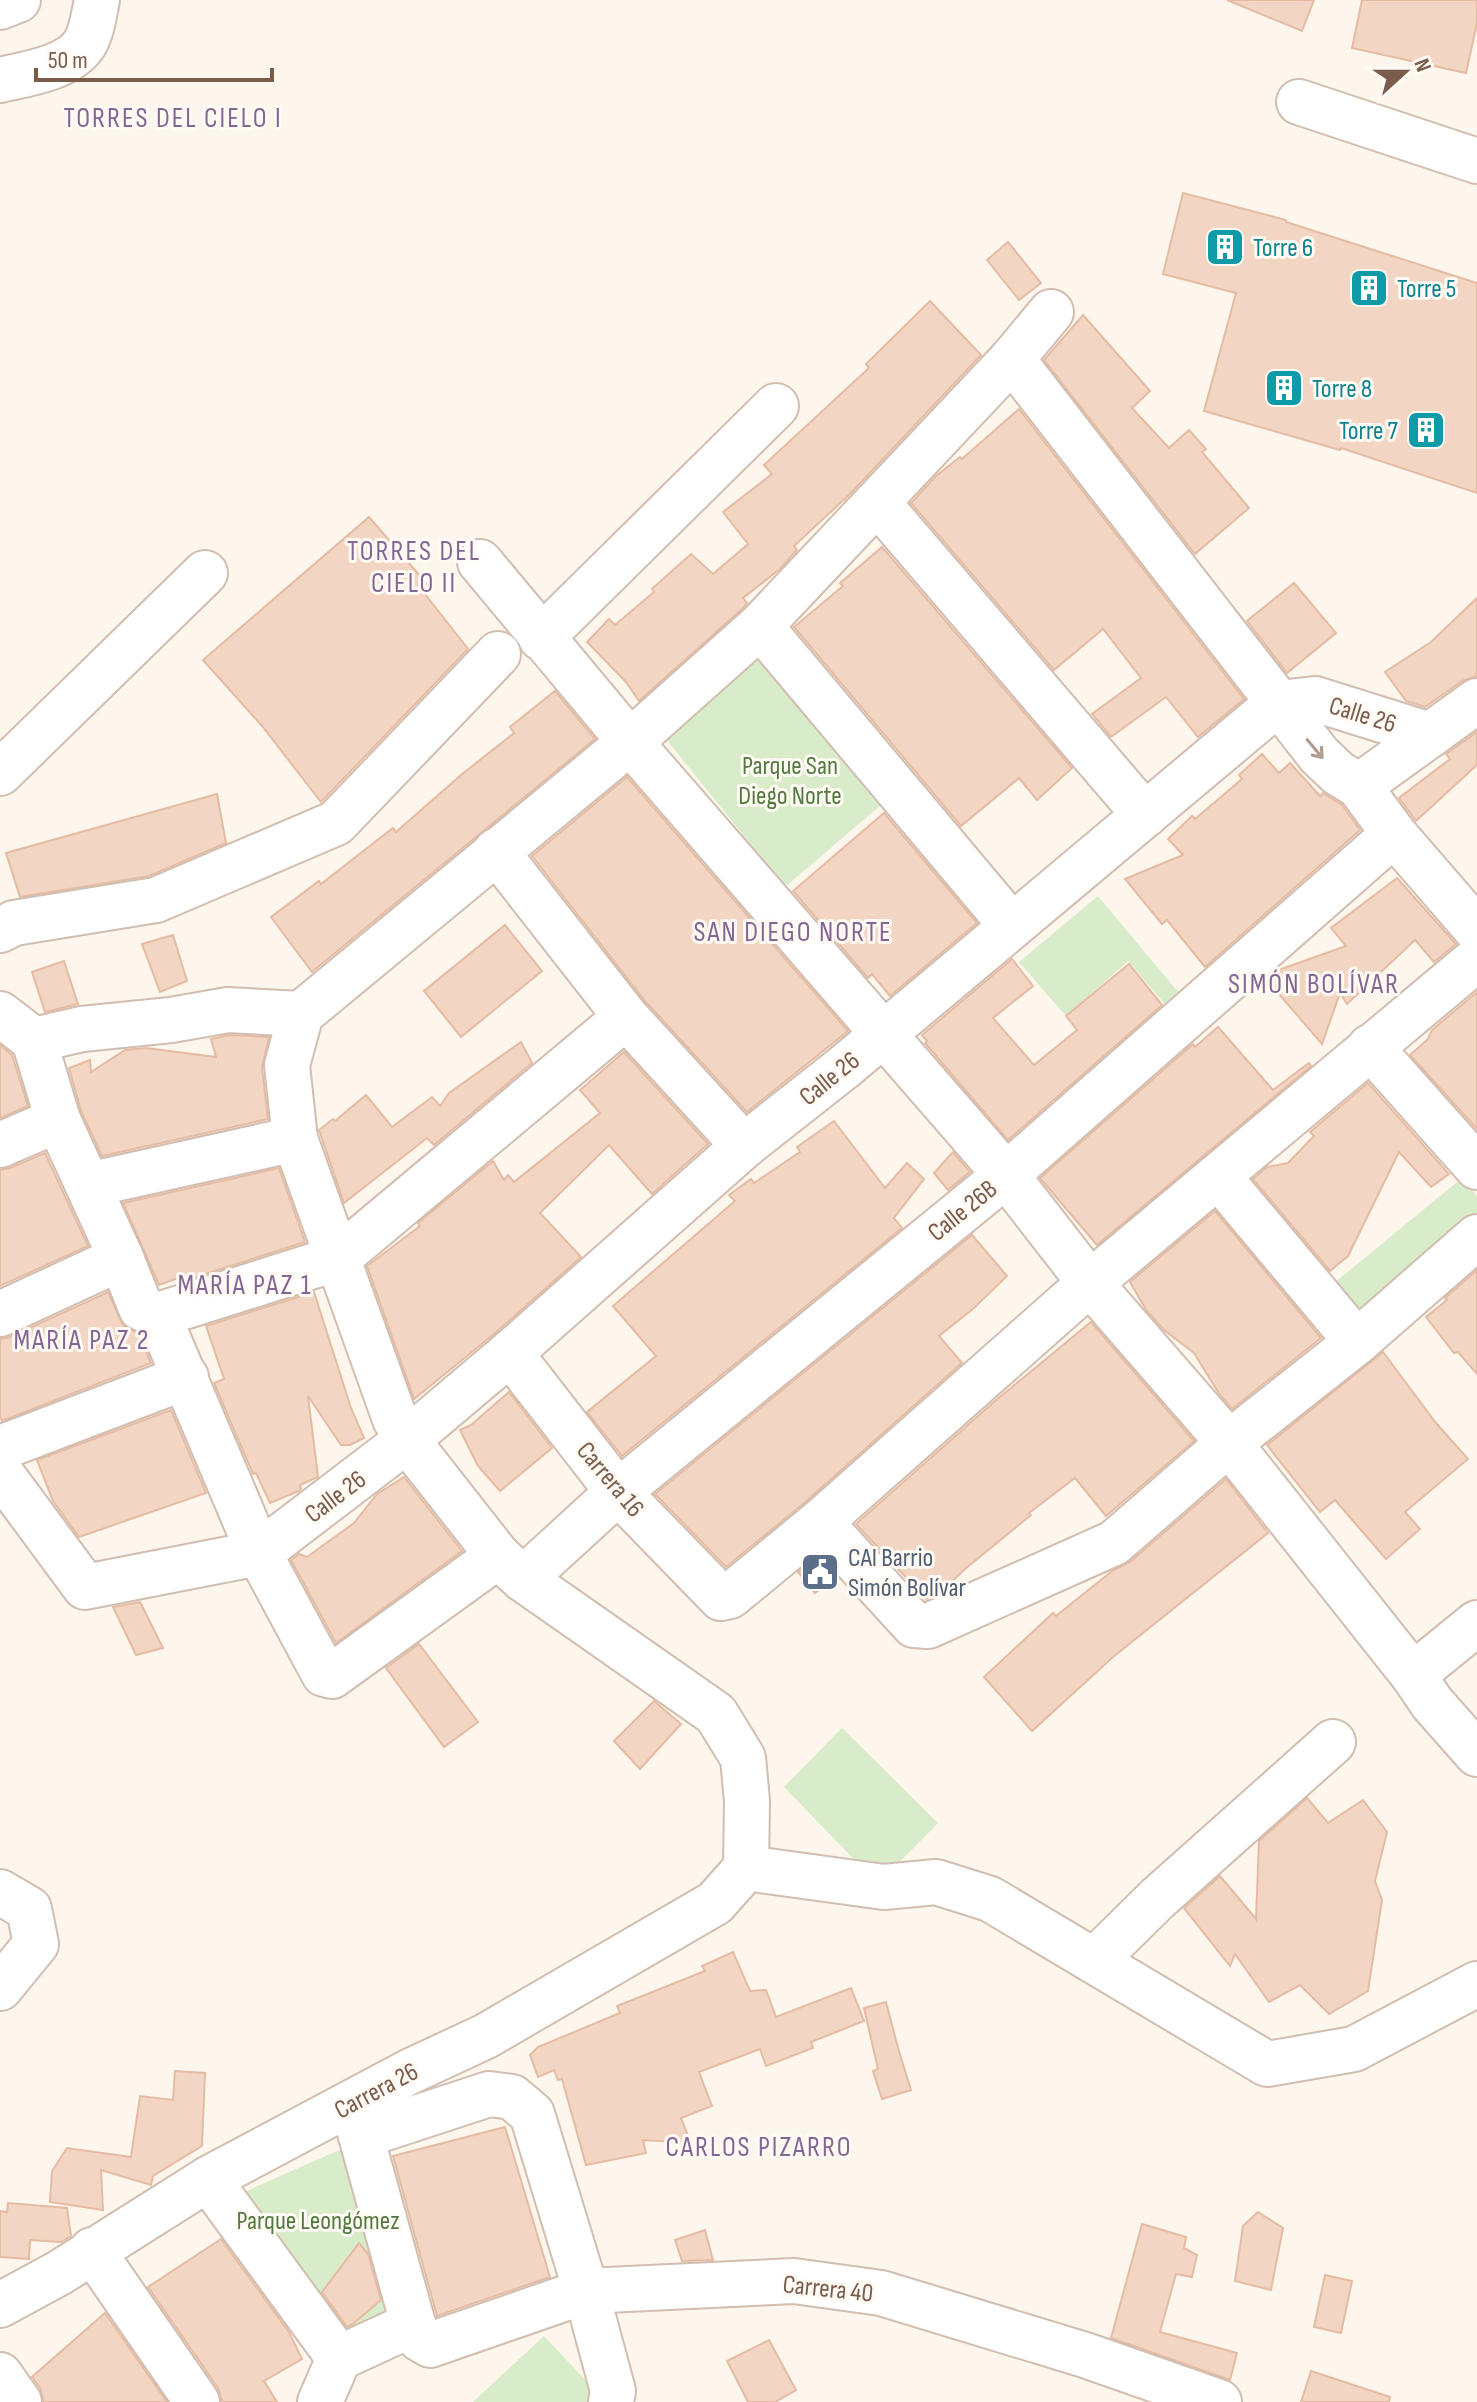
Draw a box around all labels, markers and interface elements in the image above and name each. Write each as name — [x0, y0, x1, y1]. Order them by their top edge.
scale bar — [36, 32, 272, 82]
north arrow — [1365, 32, 1445, 112]
text: 50 m — [48, 46, 88, 75]
text: N — [1408, 55, 1437, 76]
district label: TORRES DEL CIELO I — [63, 102, 283, 135]
building icon: Torre 6 — [1204, 226, 1246, 268]
place label: Torre 6 — [1253, 233, 1313, 264]
building icon: Torre 5 — [1348, 267, 1390, 309]
place label: Torre 5 — [1397, 274, 1456, 305]
building icon: Torre 8 — [1263, 367, 1305, 409]
place label: Torre 8 — [1312, 374, 1372, 405]
building icon: Torre 7 — [1405, 409, 1447, 451]
place label: Torre 7 — [1339, 416, 1399, 447]
district label: TORRES DEL CIELO II — [347, 535, 481, 600]
street label: Calle 26 — [1325, 691, 1400, 740]
one-way arrow — [1306, 738, 1324, 758]
park label: Parque San Diego Norte — [738, 751, 842, 812]
district label: SAN DIEGO NORTE — [693, 916, 893, 949]
district label: SIMÓN BOLÍVAR — [1228, 968, 1400, 1001]
street label: Calle 26 — [794, 1046, 866, 1113]
street label: Calle 26B — [922, 1174, 1004, 1248]
district label: MARÍA PAZ 1 — [177, 1269, 313, 1302]
district label: MARÍA PAZ 2 — [14, 1324, 150, 1357]
street label: Carrera 16 — [569, 1436, 650, 1524]
street label: Calle 26 — [299, 1464, 373, 1530]
place label: CAI Barrio Simón Bolívar — [848, 1543, 966, 1604]
public building icon: CAI Barrio Simón Bolívar — [799, 1551, 841, 1593]
street label: Carrera 26 — [330, 2056, 424, 2126]
district label: CARLOS PIZARRO — [665, 2131, 853, 2164]
park label: Parque Leongómez — [236, 2206, 400, 2237]
street label: Carrera 40 — [781, 2269, 875, 2310]

